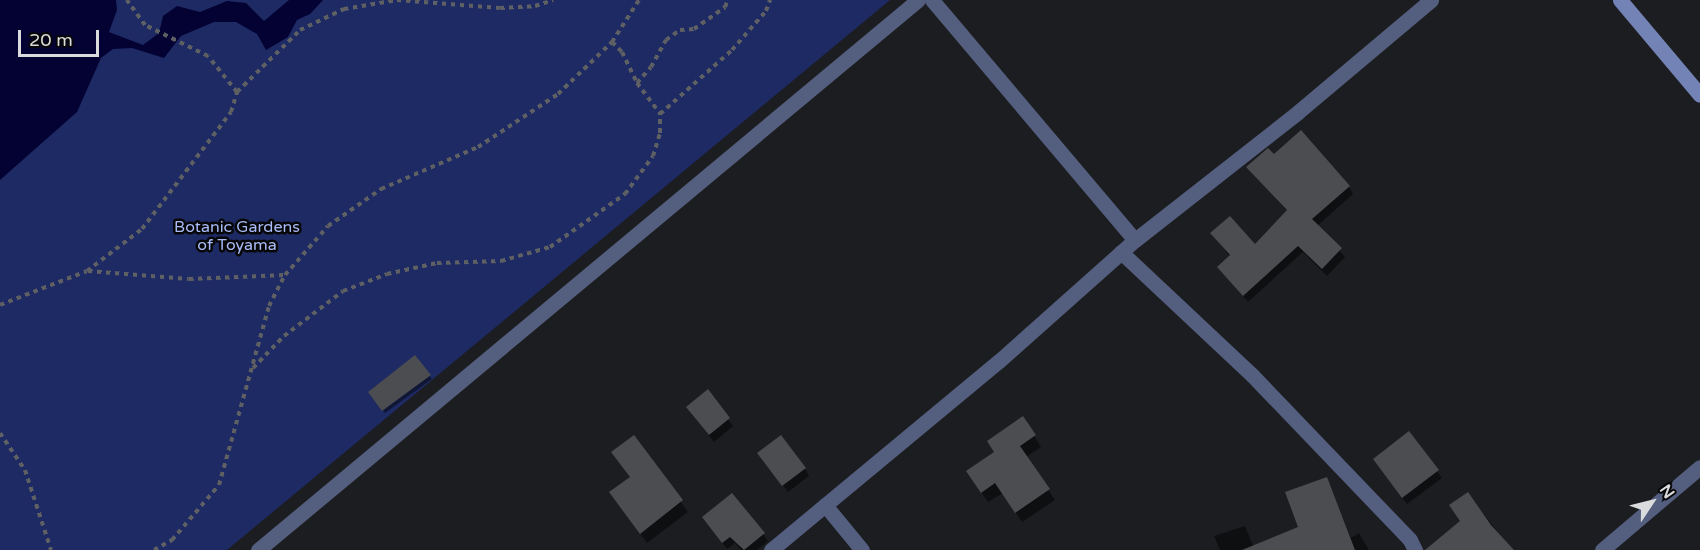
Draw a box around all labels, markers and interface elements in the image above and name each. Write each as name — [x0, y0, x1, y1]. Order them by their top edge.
scale bar — [21, 18, 102, 56]
text: 20 m — [29, 29, 73, 51]
park label: Botanic Gardens of Toyama — [174, 217, 300, 255]
north arrow — [1622, 472, 1682, 532]
text: N — [1655, 481, 1679, 503]

